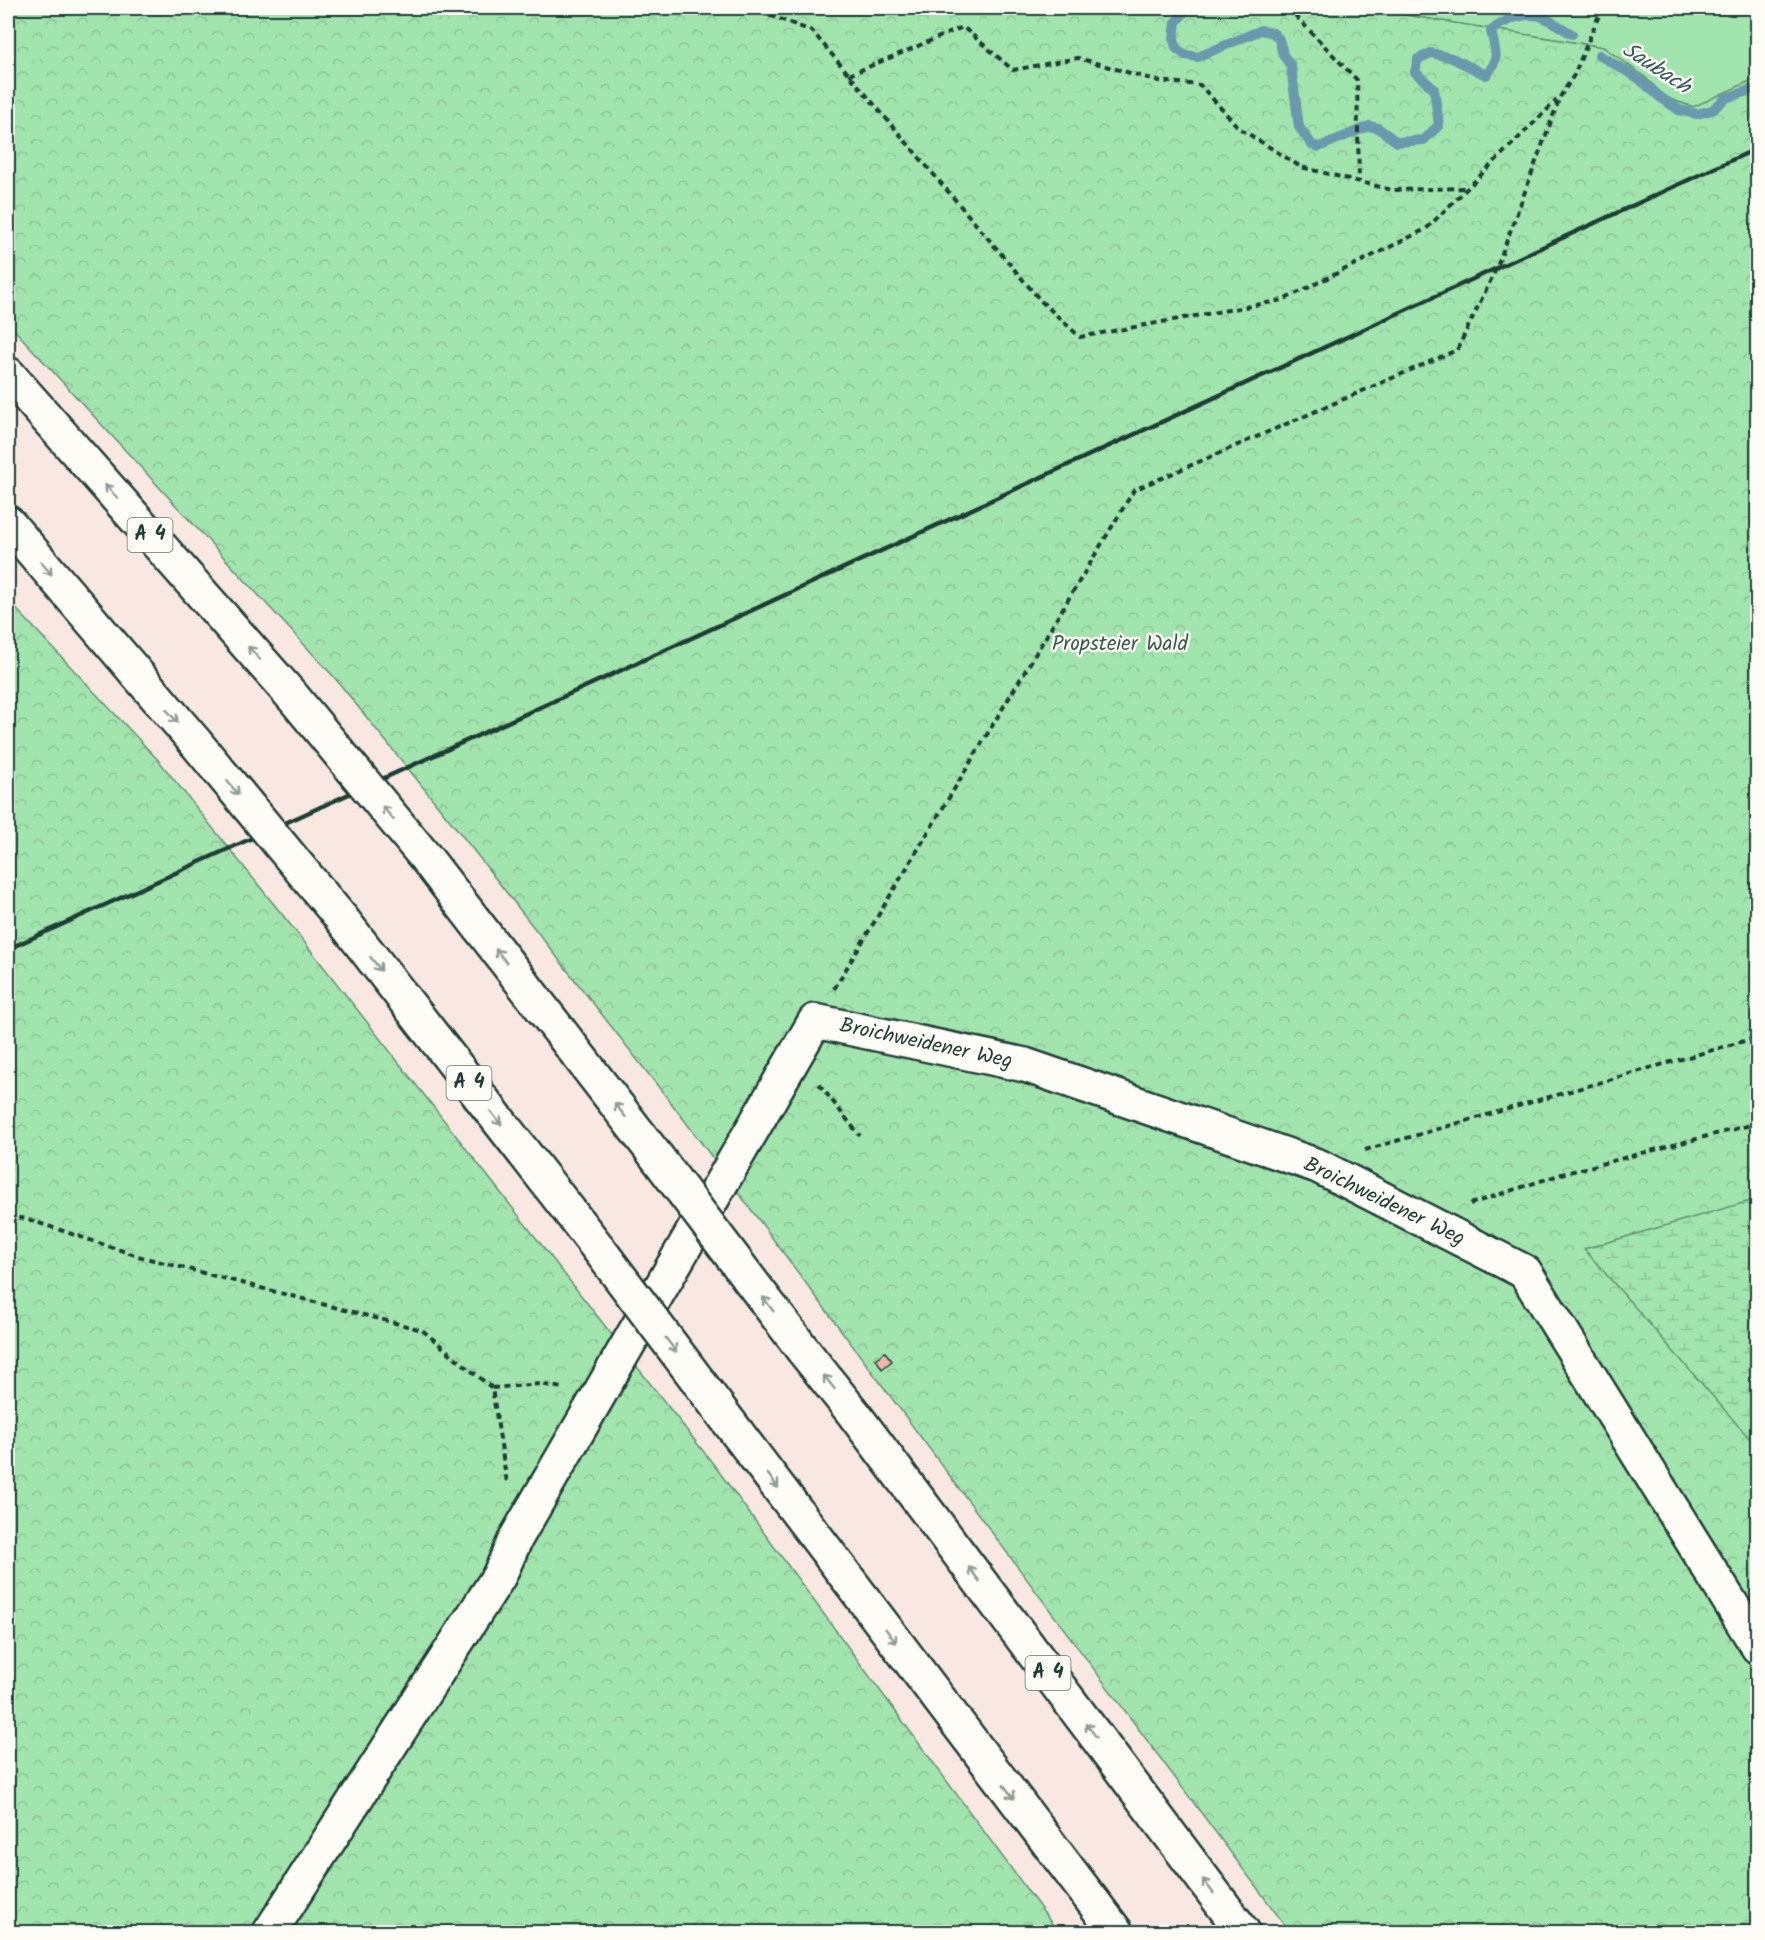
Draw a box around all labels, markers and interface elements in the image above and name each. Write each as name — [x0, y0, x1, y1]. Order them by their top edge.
water label: Saubach — [1615, 34, 1699, 106]
one-way arrow — [104, 484, 118, 499]
road number: A 4 — [128, 518, 172, 552]
one-way arrow — [39, 560, 52, 576]
park label: Propsteier Wald — [1052, 628, 1189, 661]
one-way arrow — [247, 646, 261, 661]
one-way arrow — [165, 708, 179, 723]
one-way arrow — [226, 780, 240, 795]
one-way arrow — [382, 805, 395, 821]
one-way arrow — [495, 948, 507, 964]
one-way arrow — [370, 956, 383, 972]
street label: Broichweidener Weg — [837, 1010, 1015, 1078]
road number: A 4 — [446, 1066, 492, 1100]
one-way arrow — [614, 1102, 627, 1118]
one-way arrow — [490, 1110, 503, 1126]
street label: Broichweidener Weg — [1298, 1149, 1470, 1255]
one-way arrow — [762, 1296, 774, 1312]
one-way arrow — [664, 1336, 677, 1352]
one-way arrow — [822, 1374, 835, 1390]
one-way arrow — [767, 1472, 780, 1488]
one-way arrow — [967, 1566, 980, 1582]
one-way arrow — [885, 1628, 898, 1644]
road number: A 4 — [1026, 1656, 1070, 1690]
one-way arrow — [1084, 1722, 1097, 1738]
one-way arrow — [1003, 1783, 1015, 1799]
one-way arrow — [1201, 1878, 1214, 1894]

